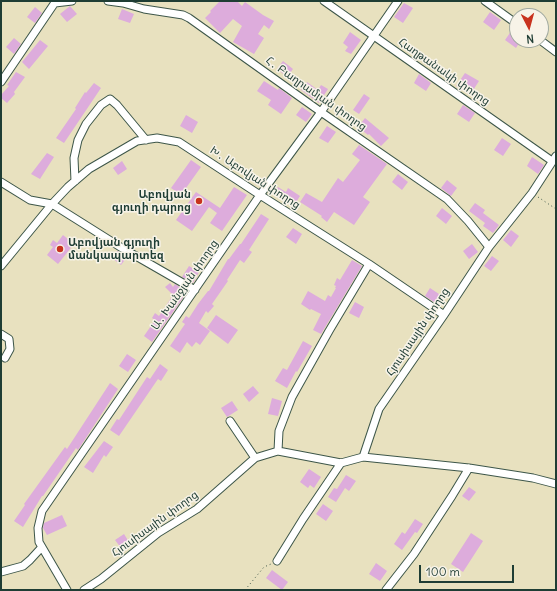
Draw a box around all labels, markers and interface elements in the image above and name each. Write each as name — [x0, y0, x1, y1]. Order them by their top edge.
north arrow — [509, 8, 549, 48]
text: N — [526, 32, 535, 46]
street label: Հաղթանակի փողոց — [396, 36, 492, 108]
street label: Հ․ Բաղրամյան փողոց — [263, 54, 369, 134]
street label: Խ․ Աբովյան փողոց — [207, 144, 303, 212]
place label: Աբովյան գյուղի դպրոց — [112, 188, 191, 214]
marker: Աբովյան գյուղի դպրոց — [194, 196, 204, 206]
place label: Աբովյան գյուղի մանկապարտեզ — [68, 236, 164, 262]
street label: Ա․ Խանջյան փողոց — [149, 237, 221, 333]
marker: Աբովյան գյուղի մանկապարտեզ — [55, 244, 65, 254]
street label: Հյուսիսային փողոց — [384, 285, 452, 379]
street label: Հյուսիսային փողոց — [109, 488, 201, 560]
scale bar — [421, 557, 516, 583]
text: 100 m — [426, 564, 460, 579]

